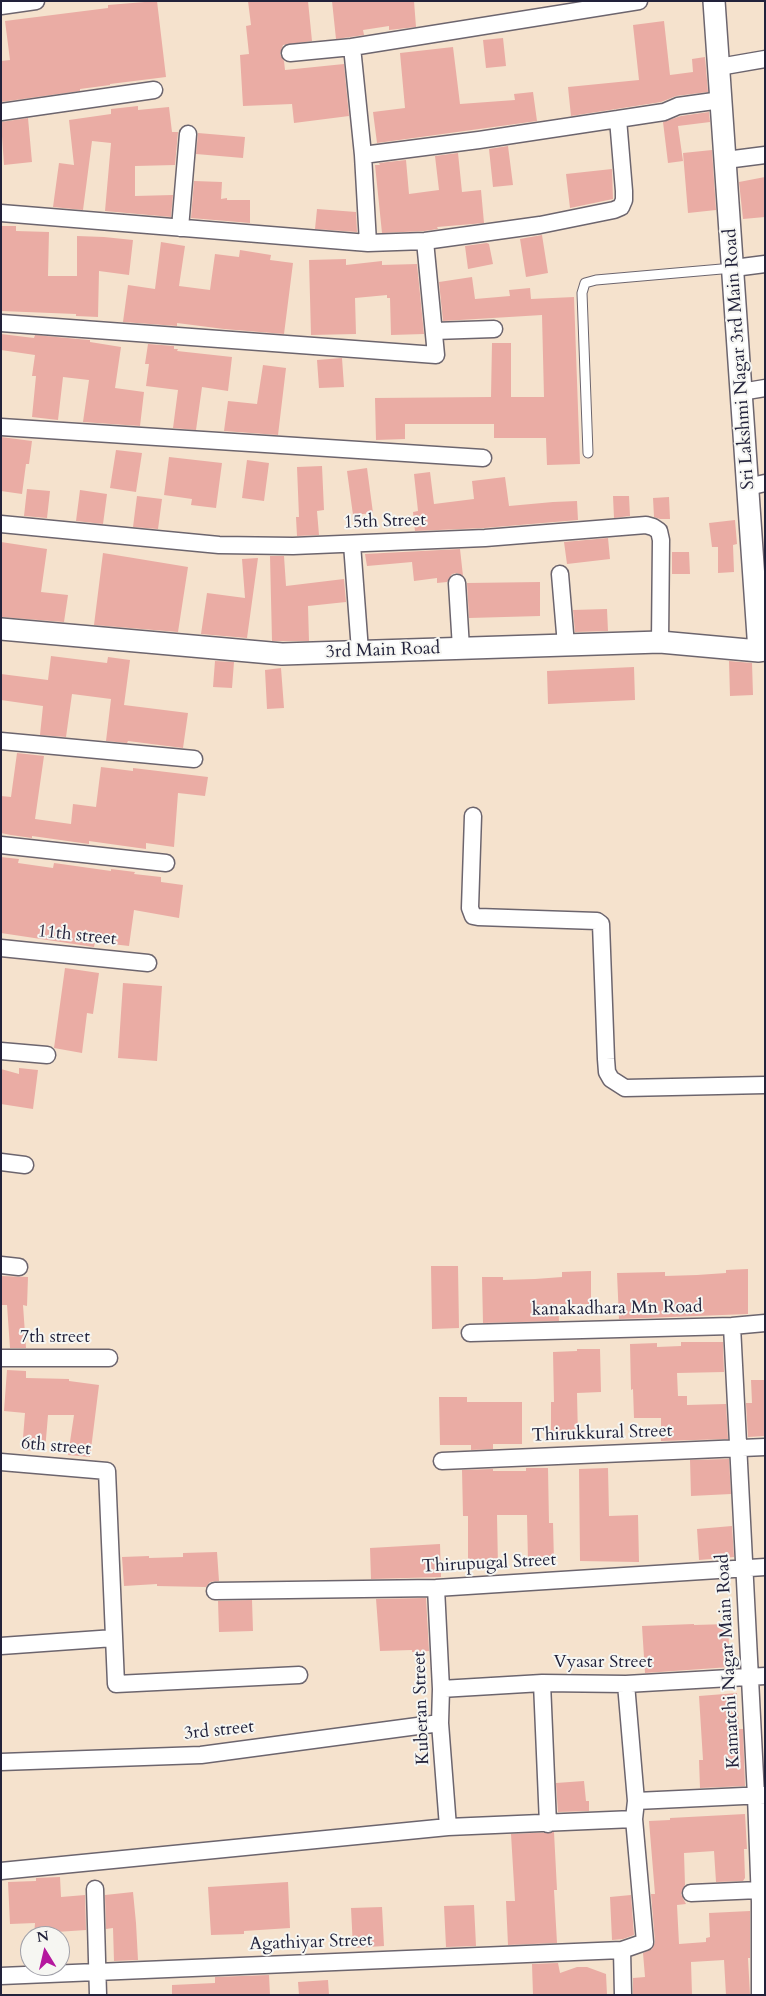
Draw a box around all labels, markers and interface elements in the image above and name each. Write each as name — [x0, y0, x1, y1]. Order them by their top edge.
street label: Sri Lakshmi Nagar 3rd Main Road — [720, 228, 760, 490]
street label: 15th Street — [344, 510, 426, 534]
street label: 3rd Main Road — [325, 638, 441, 664]
street label: 11th street — [37, 921, 117, 951]
street label: kanakadhara Mn Road — [531, 1297, 703, 1321]
street label: 7th street — [20, 1327, 90, 1349]
street label: Thirukkural Street — [531, 1421, 673, 1447]
street label: 6th street — [20, 1433, 92, 1461]
street label: Thirupugal Street — [421, 1550, 557, 1578]
street label: Kamatchi Nagar Main Road — [713, 1553, 745, 1769]
street label: Kuberan Street — [409, 1651, 435, 1765]
street label: Vyasar Street — [553, 1652, 653, 1674]
street label: 3rd street — [183, 1717, 255, 1745]
north arrow — [20, 1926, 70, 1976]
text: N — [35, 1926, 50, 1947]
street label: Agathiyar Street — [249, 1930, 373, 1956]

